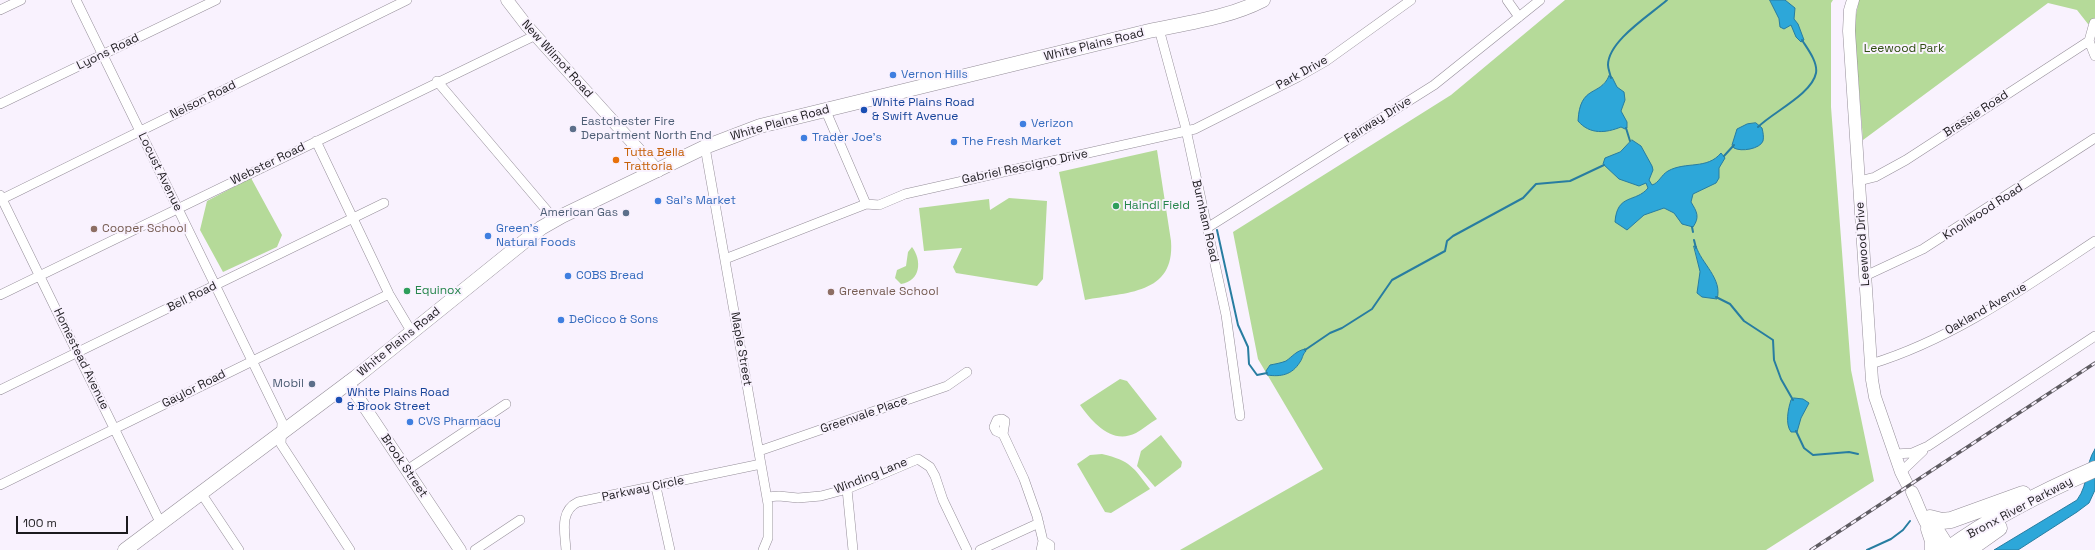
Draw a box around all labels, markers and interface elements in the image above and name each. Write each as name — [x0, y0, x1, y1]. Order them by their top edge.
street label: New Wilmot Road — [518, 17, 596, 101]
street label: White Plains Road — [1043, 26, 1145, 64]
street label: Lyons Road — [75, 31, 141, 73]
park label: Leewood Park — [1864, 42, 1944, 56]
street label: Park Drive — [1274, 53, 1330, 93]
place label: Vernon Hills — [901, 68, 968, 82]
marker: Vernon Hills — [888, 70, 898, 80]
street label: Nelson Road — [168, 78, 238, 122]
street label: Brassie Road — [1941, 88, 2011, 140]
street label: Fairway Drive — [1342, 94, 1414, 146]
place label: White Plains Road & Swift Avenue — [872, 96, 974, 124]
street label: White Plains Road — [729, 102, 831, 144]
marker: White Plains Road & Swift Avenue — [859, 105, 869, 115]
place label: Eastchester Fire Department North End — [581, 115, 712, 143]
place label: Verizon — [1031, 117, 1073, 131]
marker: Verizon — [1018, 119, 1028, 129]
marker: Eastchester Fire Department North End — [568, 124, 578, 134]
street label: Locust Avenue — [135, 130, 185, 214]
place label: Trader Joe's — [812, 131, 882, 145]
marker: Trader Joe's — [799, 133, 809, 143]
place label: The Fresh Market — [962, 135, 1062, 149]
marker: The Fresh Market — [949, 137, 959, 147]
street label: Webster Road — [229, 140, 307, 188]
place label: Tutta Bella Trattoria — [624, 146, 685, 174]
street label: Gabriel Rescigno Drive — [961, 147, 1089, 187]
marker: Tutta Bella Trattoria — [611, 155, 621, 165]
street label: Burnham Road — [1189, 178, 1221, 264]
street label: Knollwood Road — [1940, 181, 2026, 243]
place label: Sal's Market — [666, 194, 736, 208]
marker: Sal's Market — [653, 196, 663, 206]
place label: Haindl Field — [1124, 199, 1190, 213]
marker: Haindl Field — [1111, 201, 1121, 211]
street label: Leewood Drive — [1853, 201, 1873, 287]
place label: American Gas — [540, 206, 618, 220]
marker: American Gas — [621, 208, 631, 218]
place label: Cooper School — [102, 222, 187, 236]
place label: Green's Natural Foods — [496, 222, 576, 250]
marker: Cooper School — [89, 224, 99, 234]
marker: Green's Natural Foods — [483, 231, 493, 241]
place label: COBS Bread — [576, 269, 644, 283]
marker: COBS Bread — [563, 271, 573, 281]
street label: Bell Road — [165, 279, 219, 315]
street label: Oakland Avenue — [1943, 280, 2029, 338]
place label: Equinox — [415, 284, 461, 298]
place label: Greenvale School — [839, 285, 939, 299]
marker: Equinox — [402, 286, 412, 296]
marker: Greenvale School — [826, 287, 836, 297]
street label: White Plains Road — [355, 304, 443, 380]
street label: Homestead Avenue — [50, 306, 112, 412]
street label: Maple Street — [727, 311, 755, 387]
place label: DeCicco & Sons — [569, 313, 658, 327]
marker: DeCicco & Sons — [556, 315, 566, 325]
street label: Gaylor Road — [160, 367, 228, 411]
place label: Mobil — [273, 377, 304, 391]
marker: Mobil — [307, 379, 317, 389]
place label: White Plains Road & Brook Street — [347, 386, 449, 414]
street label: Greenvale Place — [819, 393, 909, 437]
marker: White Plains Road & Brook Street — [334, 395, 344, 405]
place label: CVS Pharmacy — [418, 415, 501, 429]
marker: CVS Pharmacy — [405, 417, 415, 427]
street label: Brook Street — [378, 432, 430, 500]
street label: Winding Lane — [832, 455, 910, 497]
street label: Parkway Circle — [601, 473, 685, 505]
street label: Bronx River Parkway — [1965, 474, 2075, 542]
scale bar — [18, 508, 130, 534]
text: 100 m — [23, 515, 57, 531]

